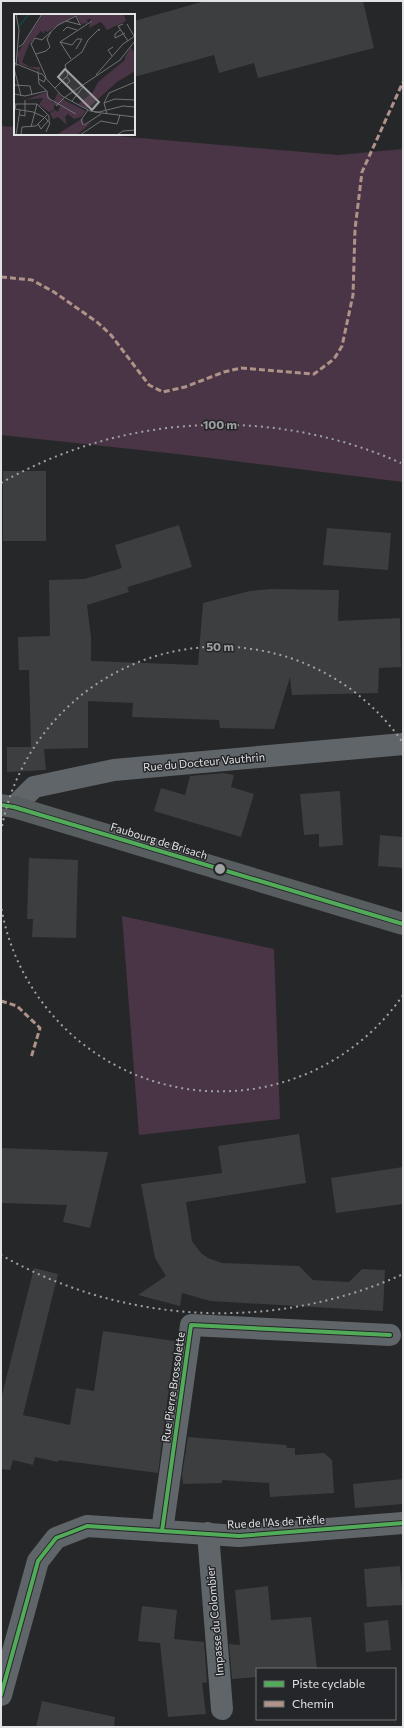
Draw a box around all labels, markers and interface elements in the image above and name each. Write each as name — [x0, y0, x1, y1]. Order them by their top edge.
inset map — [14, 14, 135, 135]
text: 100 m — [203, 417, 237, 431]
text: 50 m — [206, 639, 234, 653]
street label: Rue du Docteur Vauthrin — [143, 750, 265, 773]
street label: Faubourg de Brisach — [109, 820, 209, 861]
centre of rings — [213, 862, 227, 876]
street label: Rue Pierre Brossolette — [158, 1331, 187, 1443]
street label: Rue de l'As de Trèfle — [227, 1512, 325, 1531]
street label: Impasse du Colombier — [203, 1565, 226, 1676]
legend — [256, 1668, 396, 1720]
text: Piste cyclable — [292, 1676, 365, 1690]
text: Chemin — [292, 1696, 334, 1710]

